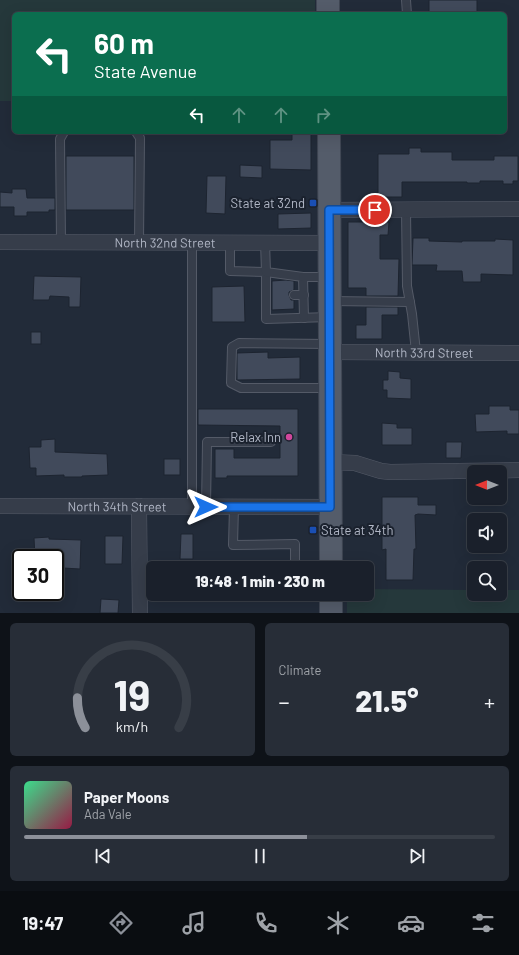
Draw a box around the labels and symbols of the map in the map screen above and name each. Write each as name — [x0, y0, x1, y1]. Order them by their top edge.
pin — [358, 193, 392, 227]
place label: State at 32nd — [230, 195, 305, 211]
marker: State at 32nd — [308, 198, 318, 208]
street label: North 32nd Street — [114, 234, 216, 251]
street label: North 33rd Street — [375, 344, 473, 361]
place label: Relax Inn — [230, 429, 281, 445]
marker: Relax Inn — [284, 432, 294, 442]
north arrow — [467, 465, 507, 505]
position arrow — [185, 486, 227, 528]
street label: North 34th Street — [68, 498, 166, 515]
place label: State at 34th — [321, 522, 394, 538]
marker: State at 34th — [308, 525, 318, 535]
speed limit sign: 30 — [12, 549, 64, 601]

